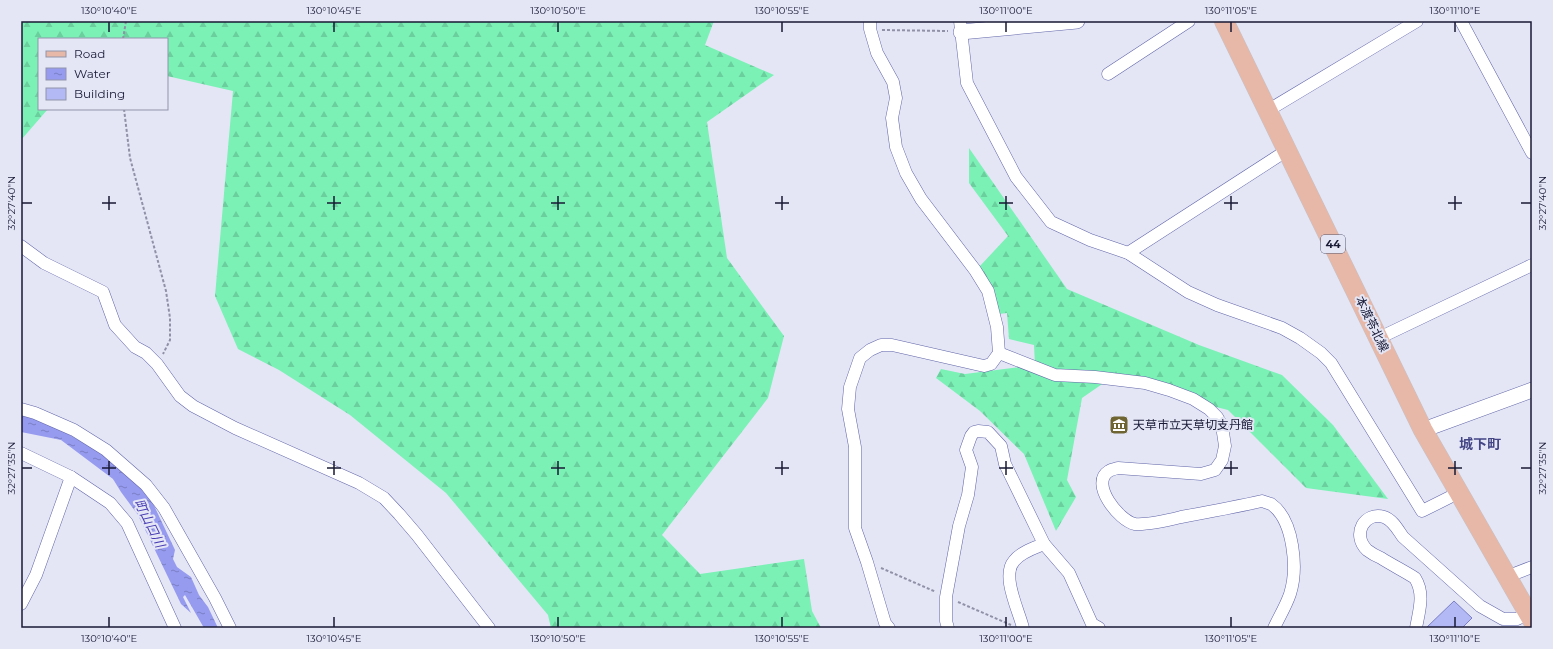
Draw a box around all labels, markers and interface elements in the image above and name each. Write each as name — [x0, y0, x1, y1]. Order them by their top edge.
text: 130°10'40"E — [81, 4, 137, 17]
text: 130°10'45"E — [306, 4, 362, 17]
text: 130°10'50"E — [530, 4, 586, 17]
text: 130°10'55"E — [755, 4, 810, 17]
text: 130°11'00"E — [979, 4, 1033, 17]
text: 130°11'05"E — [1205, 4, 1258, 17]
text: 130°11'10"E — [1430, 4, 1481, 17]
legend — [38, 38, 168, 110]
text: Road — [74, 46, 105, 61]
text: Water — [74, 66, 111, 81]
text: Building — [74, 86, 125, 101]
text: 32°27'40"N — [5, 176, 18, 230]
text: 32°27'40"N — [1536, 176, 1549, 230]
road number: 44 — [1321, 235, 1345, 253]
street label: 本渡苓北線 — [1353, 294, 1392, 354]
museum icon: 天草市立天草切支丹館 — [1108, 414, 1130, 436]
place label: 天草市立天草切支丹館 — [1133, 417, 1253, 432]
district label: 城下町 — [1459, 435, 1501, 453]
text: 32°27'35"N — [5, 442, 18, 494]
text: 32°27'35"N — [1536, 442, 1549, 494]
water label: 町山口川 — [131, 496, 169, 552]
text: 130°10'40"E — [81, 632, 137, 645]
text: 130°10'45"E — [306, 632, 362, 645]
text: 130°10'50"E — [530, 632, 586, 645]
text: 130°10'55"E — [755, 632, 810, 645]
text: 130°11'00"E — [979, 632, 1033, 645]
text: 130°11'05"E — [1205, 632, 1258, 645]
text: 130°11'10"E — [1430, 632, 1481, 645]

